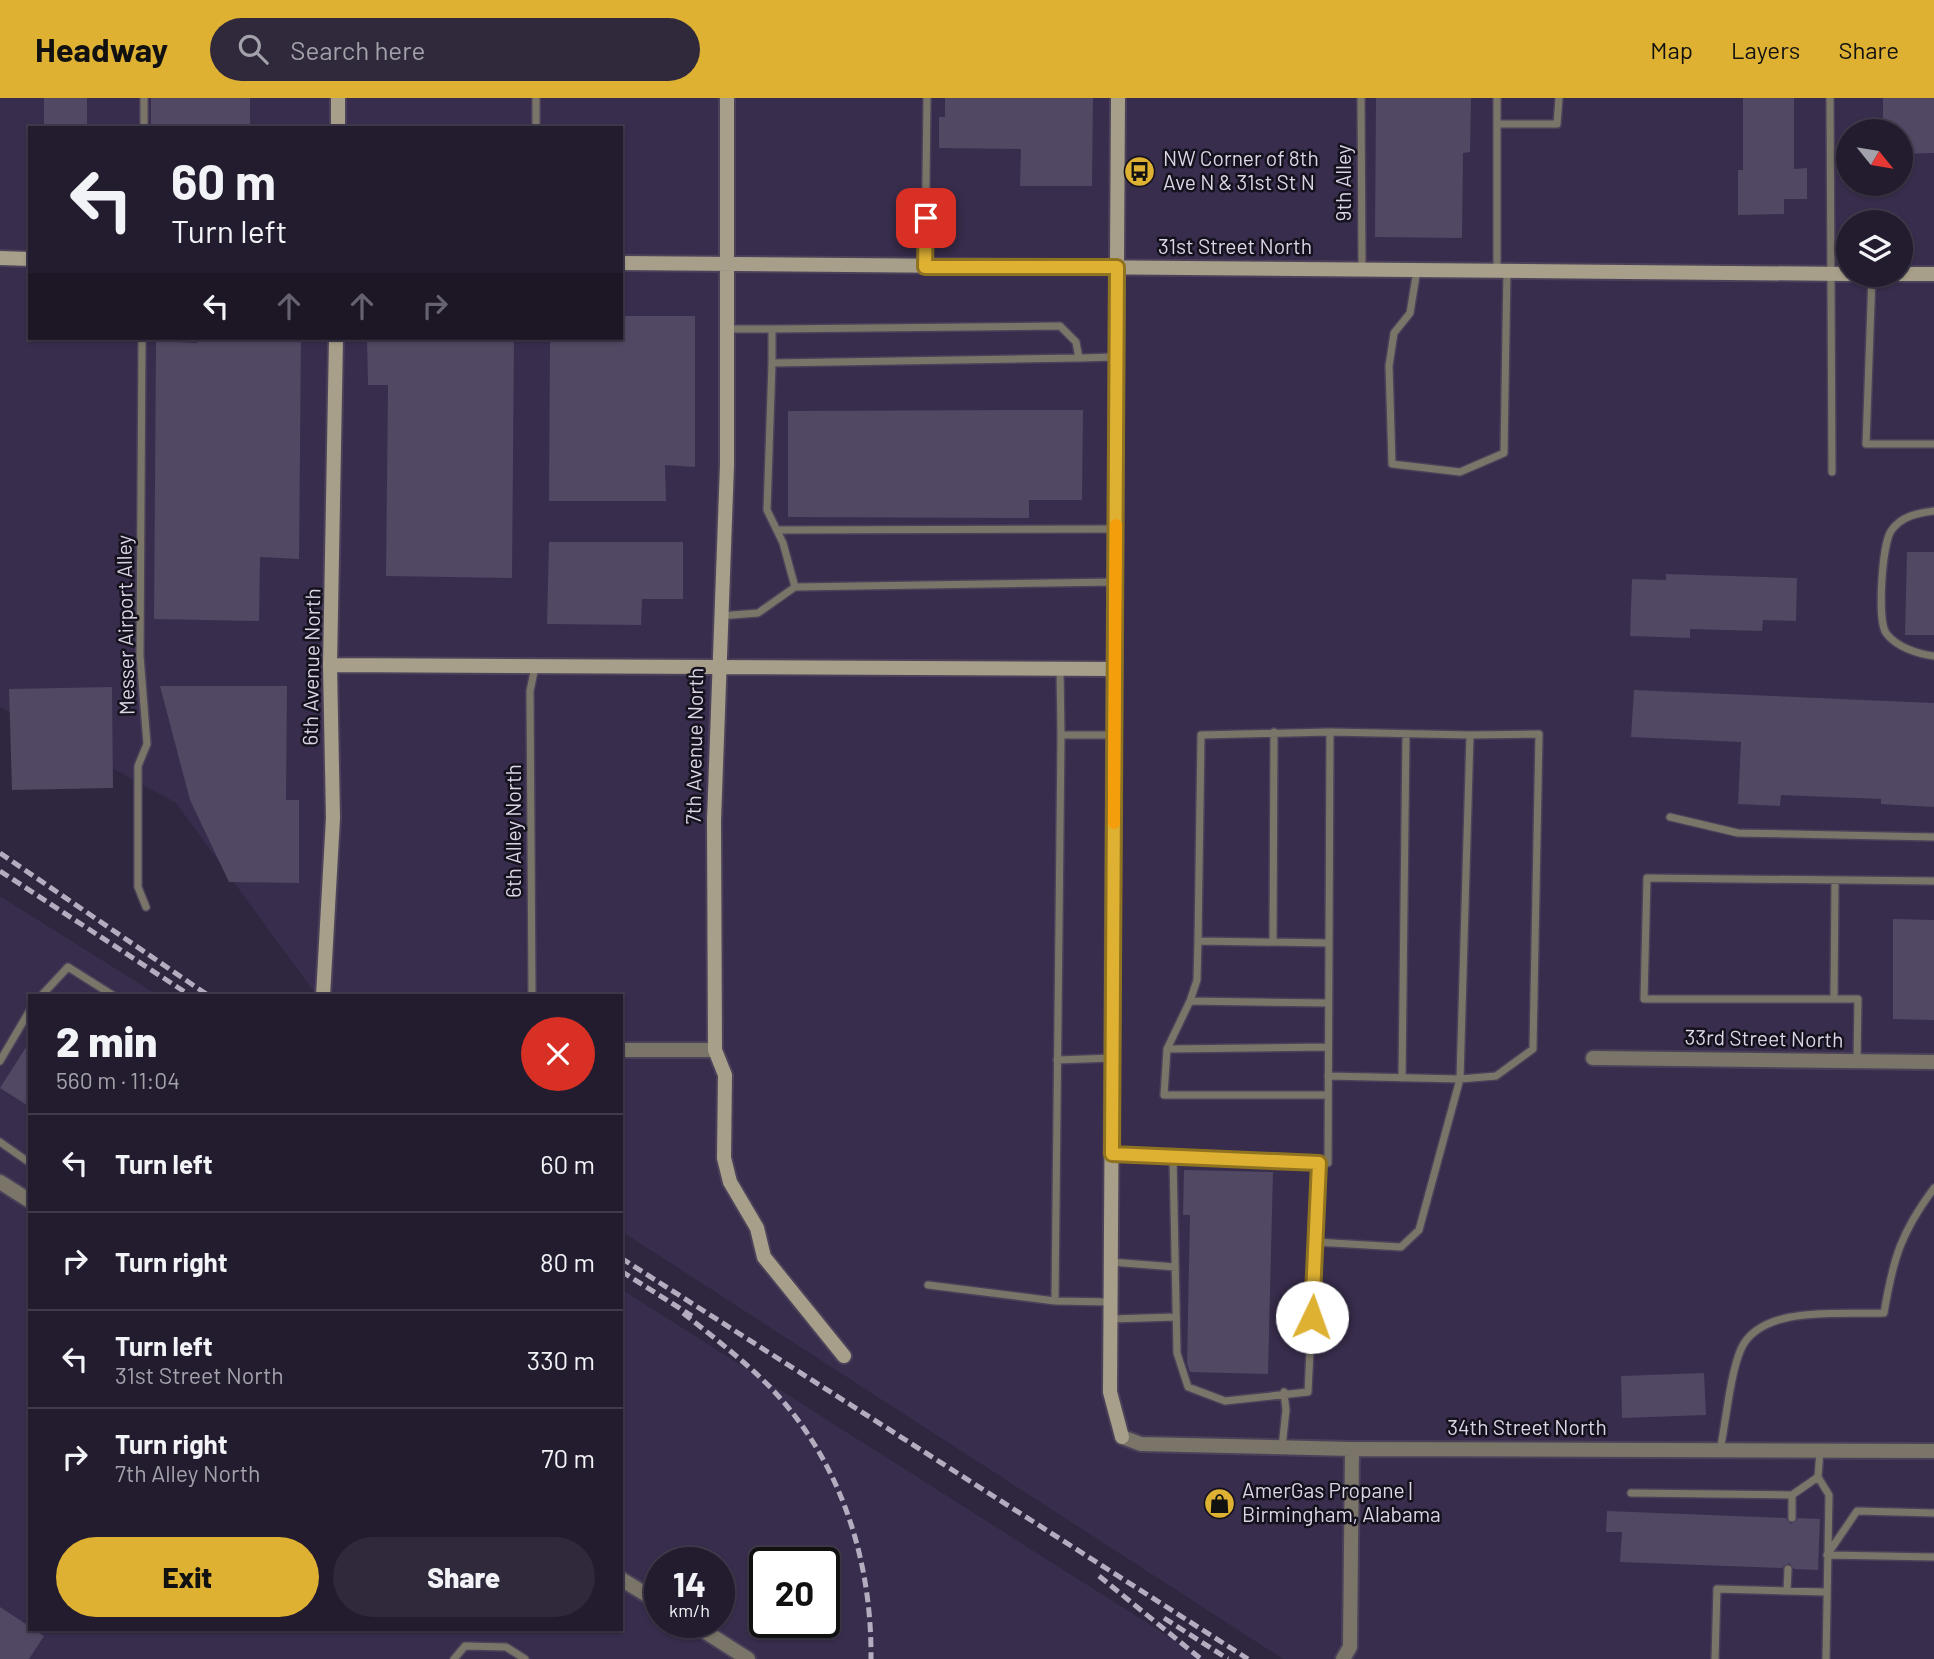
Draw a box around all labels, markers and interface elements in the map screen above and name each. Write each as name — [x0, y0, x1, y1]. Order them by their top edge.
search box — [210, 18, 700, 81]
text: Headway — [35, 29, 168, 69]
icon: search — [234, 30, 272, 68]
text: Search here — [290, 34, 425, 65]
text: Map — [1650, 35, 1693, 64]
text: Layers — [1731, 35, 1800, 64]
text: Share — [1838, 35, 1899, 64]
north arrow — [1836, 119, 1913, 196]
map controls — [1836, 119, 1913, 287]
street label: 9th Alley — [1330, 144, 1355, 222]
place label: NW Corner of 8th Ave N & 31st St N — [1163, 145, 1319, 194]
text: 60 m — [171, 151, 276, 210]
icon: left — [56, 154, 147, 245]
bus stop icon: NW Corner of 8th Ave N & 31st St N — [1123, 154, 1157, 188]
pin — [896, 188, 956, 248]
icon: arrive — [907, 199, 945, 237]
button: layers — [1836, 210, 1913, 287]
text: Turn left — [171, 211, 288, 249]
street label: 31st Street North — [1158, 233, 1312, 258]
icon: left — [197, 287, 235, 325]
icon: ahead — [270, 287, 308, 325]
icon: ahead — [343, 287, 381, 325]
icon: right — [416, 287, 454, 325]
street label: Messer Airport Alley — [110, 534, 139, 715]
street label: 6th Avenue North — [297, 588, 324, 746]
street label: 7th Avenue North — [680, 667, 707, 824]
street label: 6th Alley North — [500, 764, 525, 898]
text: 2 min — [56, 1015, 157, 1065]
button: close — [521, 1017, 595, 1091]
street label: 33rd Street North — [1684, 1024, 1844, 1051]
text: 560 m · 11:04 — [56, 1066, 180, 1094]
icon: left — [56, 1144, 94, 1182]
text: Turn left — [115, 1148, 213, 1179]
text: 60 m — [540, 1148, 595, 1179]
icon: right — [56, 1242, 94, 1280]
text: Turn right — [115, 1246, 228, 1277]
text: 80 m — [540, 1246, 595, 1277]
position arrow — [1275, 1280, 1349, 1354]
text: Turn left — [115, 1330, 213, 1361]
icon: left — [56, 1340, 94, 1378]
text: 330 m — [527, 1344, 595, 1375]
text: 31st Street North — [115, 1361, 284, 1389]
street label: 34th Street North — [1447, 1414, 1607, 1439]
text: Turn right — [115, 1428, 228, 1459]
icon: right — [56, 1438, 94, 1476]
text: 70 m — [541, 1442, 595, 1473]
text: 7th Alley North — [115, 1459, 261, 1487]
place label: AmerGas Propane | Birmingham, Alabama — [1242, 1477, 1441, 1526]
shop icon: AmerGas Propane | Birmingham, Alabama — [1202, 1486, 1236, 1520]
button: Exit — [56, 1537, 319, 1617]
button: Share — [333, 1537, 595, 1617]
speed limit sign: 20 — [749, 1547, 840, 1638]
text: 14 — [673, 1562, 706, 1604]
text: km/h — [669, 1599, 710, 1621]

